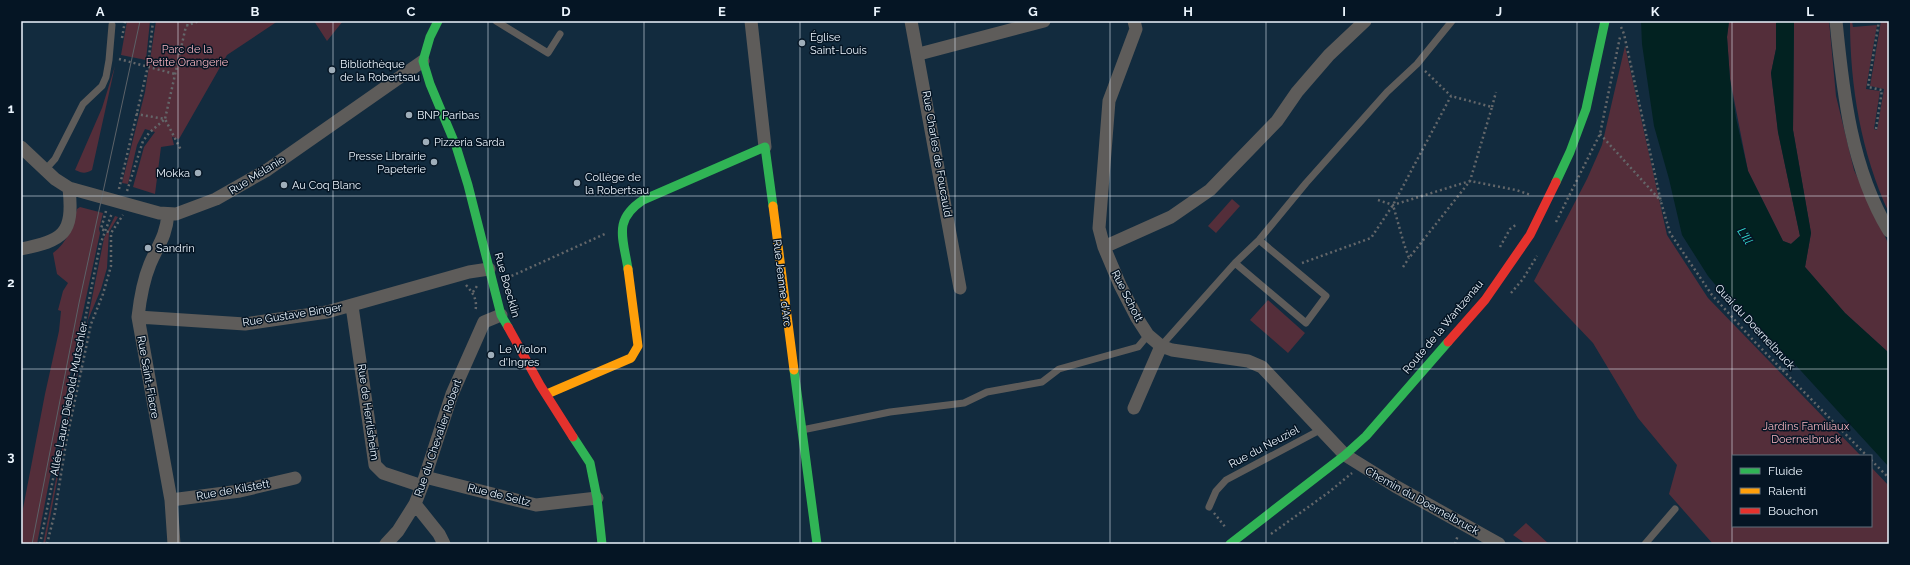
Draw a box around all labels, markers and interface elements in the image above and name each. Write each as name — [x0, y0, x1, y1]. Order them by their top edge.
text: A — [96, 4, 105, 19]
text: B — [251, 4, 260, 19]
text: C — [407, 4, 416, 19]
text: D — [561, 4, 571, 19]
text: E — [718, 4, 726, 19]
text: F — [873, 4, 881, 19]
text: G — [1028, 4, 1038, 19]
text: H — [1183, 4, 1193, 19]
text: I — [1342, 4, 1346, 19]
text: J — [1496, 4, 1502, 19]
text: K — [1651, 4, 1660, 19]
text: L — [1806, 4, 1814, 19]
place label: Église Saint-Louis — [810, 30, 867, 57]
marker: Église Saint-Louis — [797, 38, 807, 48]
park label: Parc de la Petite Orangerie — [146, 43, 229, 69]
place label: Bibliothèque de la Robertsau — [340, 58, 420, 84]
marker: Bibliothèque de la Robertsau — [327, 65, 337, 75]
street label: Rue Charles de Foucauld — [919, 90, 955, 218]
text: 1 — [8, 101, 15, 116]
place label: BNP Paribas — [417, 109, 479, 122]
marker: BNP Paribas — [404, 110, 414, 120]
place label: Pizzeria Sarda — [434, 136, 505, 149]
marker: Pizzeria Sarda — [421, 137, 431, 147]
place label: Presse Librairie Papeterie — [349, 150, 427, 176]
street label: Rue Mélanie — [227, 152, 288, 197]
marker: Presse Librairie Papeterie — [429, 157, 439, 167]
place label: Mokka — [156, 167, 190, 180]
marker: Mokka — [193, 168, 203, 178]
place label: Collège de la Robertsau — [585, 171, 649, 197]
marker: Collège de la Robertsau — [572, 178, 582, 188]
place label: Au Coq Blanc — [292, 179, 361, 192]
marker: Au Coq Blanc — [279, 180, 289, 190]
water label: L'Ill — [1734, 225, 1756, 247]
street label: Rue Jeanne d'Arc — [770, 239, 794, 327]
place label: Sandrin — [156, 242, 195, 255]
marker: Sandrin — [143, 243, 153, 253]
street label: Rue Boecklin — [492, 251, 522, 319]
street label: Rue Schott — [1109, 268, 1146, 324]
text: 2 — [7, 275, 15, 290]
street label: Route de la Wantzenau — [1400, 278, 1486, 376]
street label: Quai du Doernelbruck — [1712, 282, 1798, 372]
street label: Rue Gustave Binger — [241, 301, 343, 329]
street label: Allée Laure Diebold-Mutschler — [48, 321, 90, 477]
street label: Rue Saint-Fiacre — [134, 335, 162, 420]
place label: Le Violon d'Ingres — [499, 343, 547, 369]
marker: Le Violon d'Ingres — [486, 350, 496, 360]
street label: Rue de Herrlisheim — [355, 363, 381, 461]
street label: Rue du Chevalier Robert — [412, 377, 464, 499]
park label: Jardins Familiaux Doernelbruck — [1763, 420, 1850, 446]
street label: Rue du Neuziel — [1227, 423, 1301, 471]
text: 3 — [7, 449, 15, 464]
legend — [1732, 455, 1872, 527]
street label: Chemin du Doernelbruck — [1363, 464, 1481, 538]
text: Fluide — [1768, 464, 1803, 478]
street label: Rue de Kilstett — [195, 477, 271, 503]
street label: Rue de Seltz — [466, 481, 532, 509]
text: Ralenti — [1768, 484, 1806, 498]
text: Bouchon — [1768, 504, 1818, 518]

